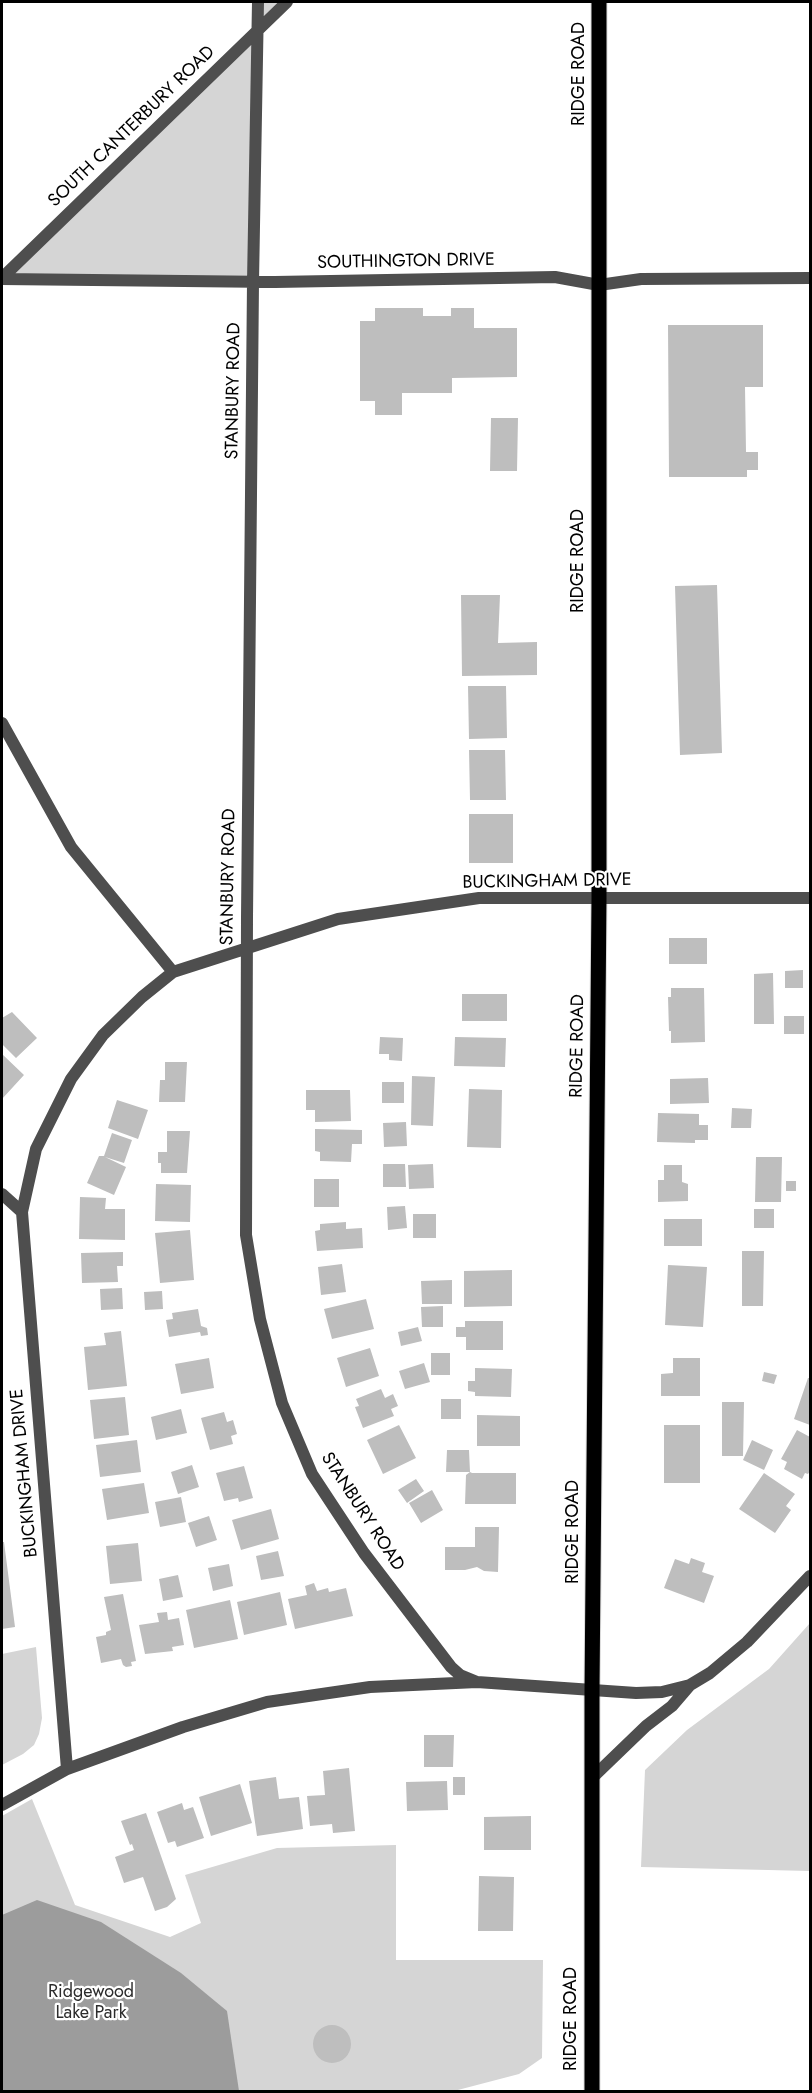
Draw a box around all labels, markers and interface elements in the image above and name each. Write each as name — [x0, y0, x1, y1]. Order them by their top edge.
street label: RIDGE ROAD — [569, 22, 591, 126]
street label: SOUTH CANTERBURY ROAD — [44, 42, 220, 212]
street label: SOUTHINGTON DRIVE — [317, 250, 495, 274]
street label: STANBURY ROAD — [222, 322, 246, 460]
street label: RIDGE ROAD — [568, 509, 590, 613]
street label: STANBURY ROAD — [217, 808, 241, 946]
street label: BUCKINGHAM DRIVE — [462, 870, 632, 894]
street label: RIDGE ROAD — [566, 994, 590, 1098]
street label: BUCKINGHAM DRIVE — [7, 1388, 43, 1558]
street label: STANBURY ROAD — [316, 1449, 408, 1575]
street label: RIDGE ROAD — [563, 1480, 585, 1584]
street label: RIDGE ROAD — [561, 1967, 583, 2071]
park label: Ridgewood Lake Park — [48, 1982, 134, 2024]

